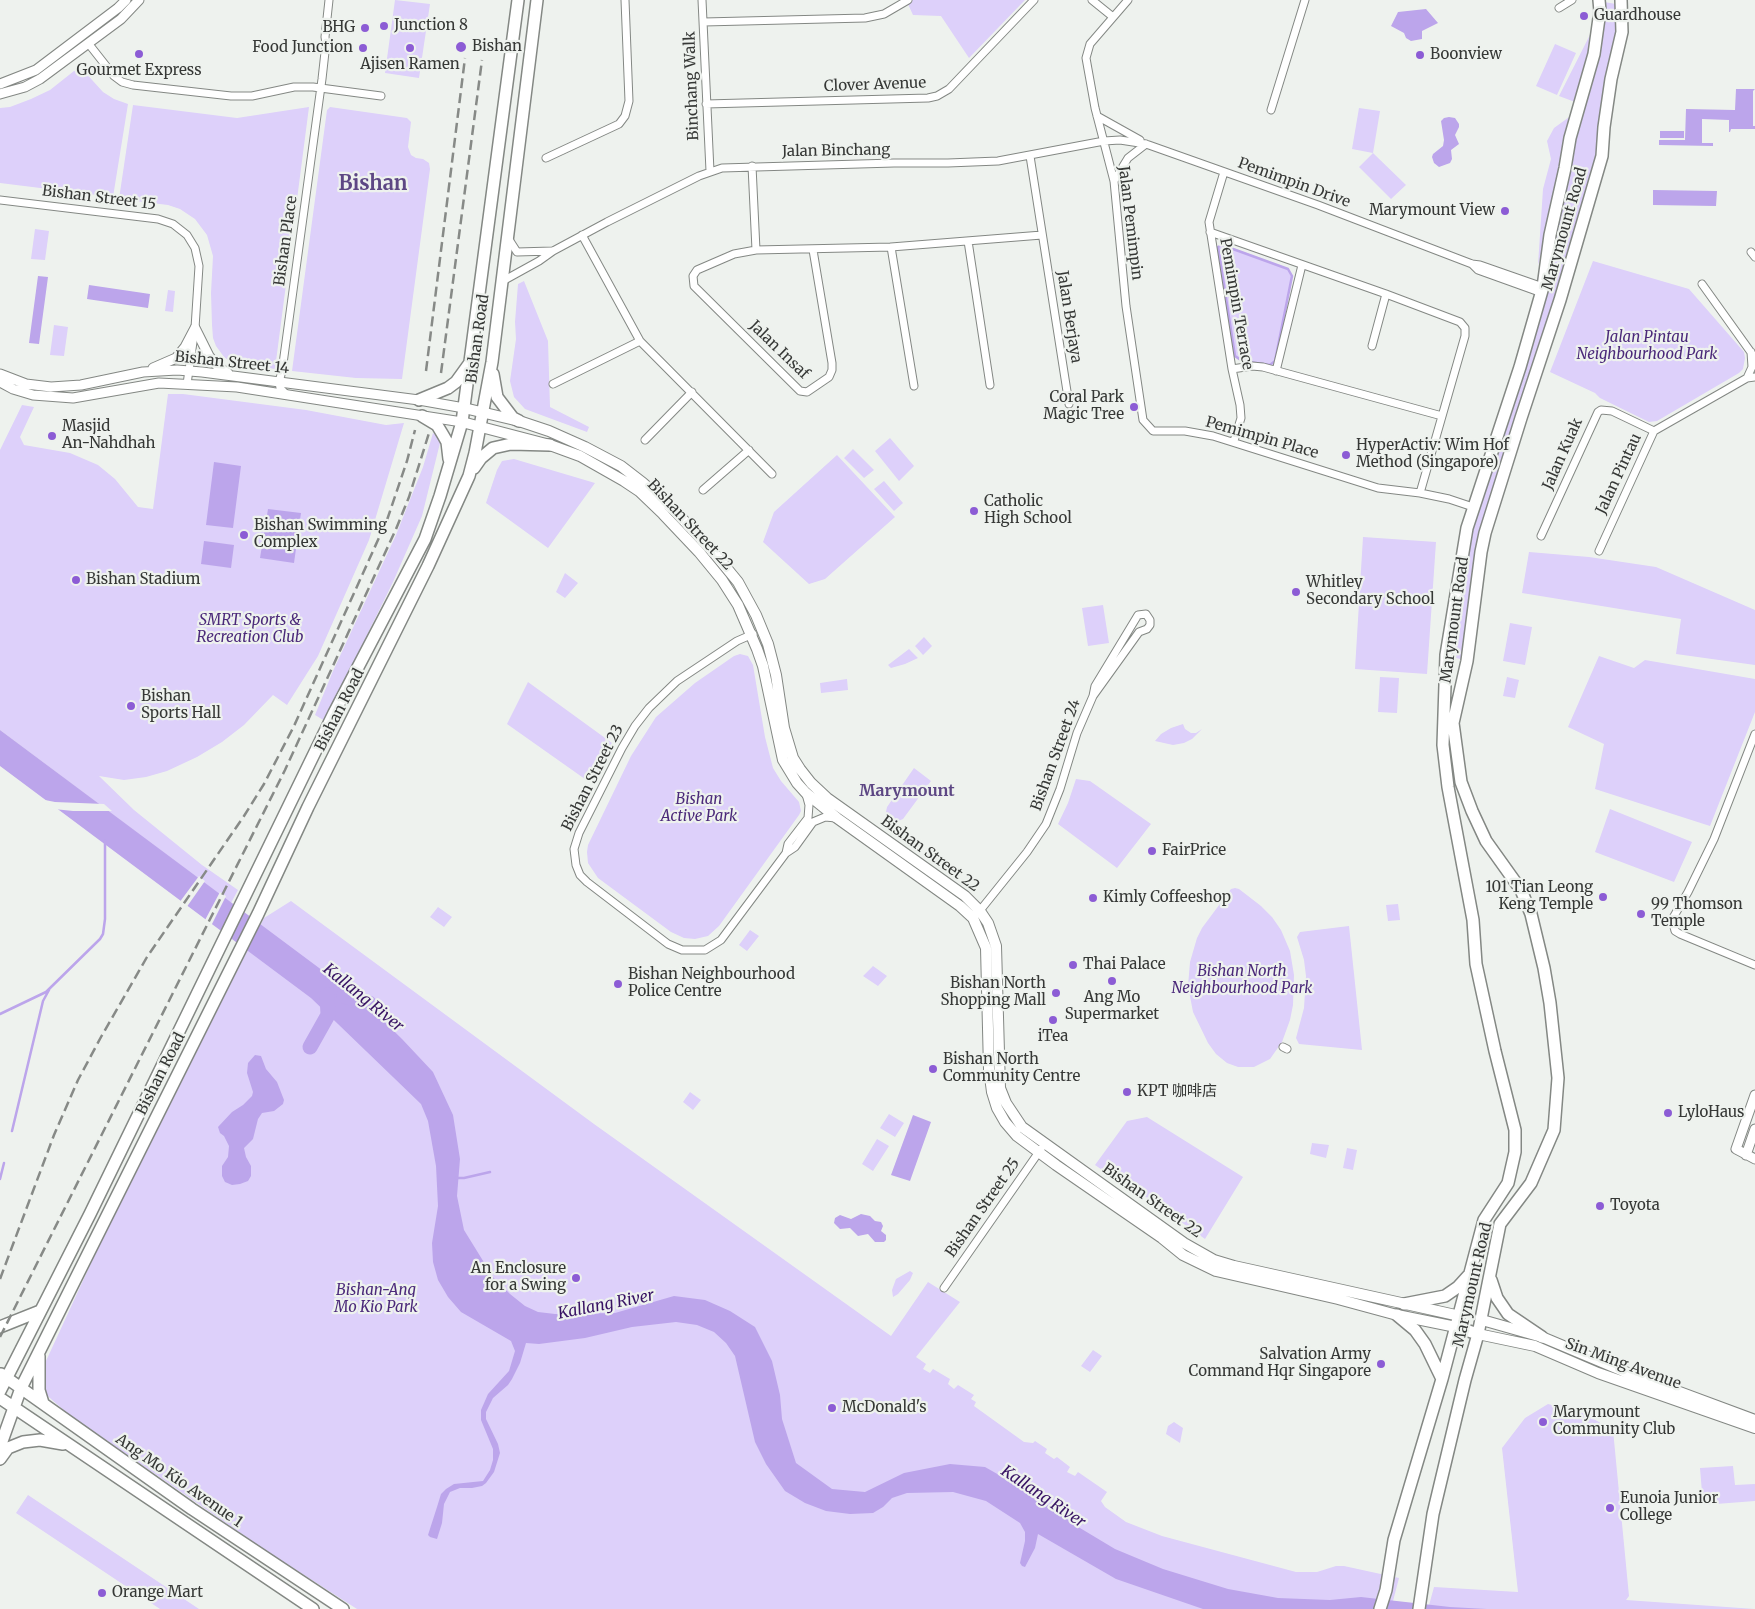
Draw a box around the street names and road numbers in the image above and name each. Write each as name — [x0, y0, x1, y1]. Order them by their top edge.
street label: Binchang Walk — [681, 31, 703, 141]
street label: Clover Avenue — [824, 74, 926, 96]
street label: Jalan Binchang — [782, 141, 890, 161]
street label: Pemimpin Drive — [1235, 154, 1353, 212]
street label: Jalan Pemimpin — [1114, 165, 1146, 281]
street label: Marymount Road — [1539, 165, 1591, 293]
street label: Bishan Street 15 — [41, 182, 157, 214]
street label: Bishan Place — [271, 195, 301, 287]
street label: Pemimpin Terrace — [1216, 237, 1256, 371]
street label: Jalan Berjaya — [1053, 269, 1085, 365]
street label: Bishan Road — [463, 293, 493, 385]
street label: Jalan Insaf — [745, 317, 813, 383]
street label: Bishan Street 14 — [174, 348, 290, 378]
street label: Pemimpin Place — [1203, 413, 1321, 463]
street label: Jalan Kuak — [1539, 415, 1587, 493]
street label: Jalan Pintau — [1592, 431, 1646, 517]
street label: Bishan Street 22 — [643, 476, 737, 574]
street label: Marymount Road — [1437, 556, 1473, 684]
street label: Bishan Road — [312, 666, 368, 754]
street label: Bishan Street 24 — [1027, 697, 1085, 813]
street label: Bishan Street 23 — [558, 722, 628, 834]
street label: Bishan Street 22 — [877, 812, 983, 896]
street label: Bishan Road — [133, 1030, 189, 1118]
street label: Bishan Street 25 — [942, 1155, 1024, 1261]
street label: Bishan Street 22 — [1099, 1160, 1205, 1242]
street label: Marymount Road — [1450, 1221, 1496, 1349]
street label: Sin Ming Avenue — [1563, 1335, 1683, 1393]
street label: Ang Mo Kio Avenue 1 — [112, 1430, 246, 1532]

